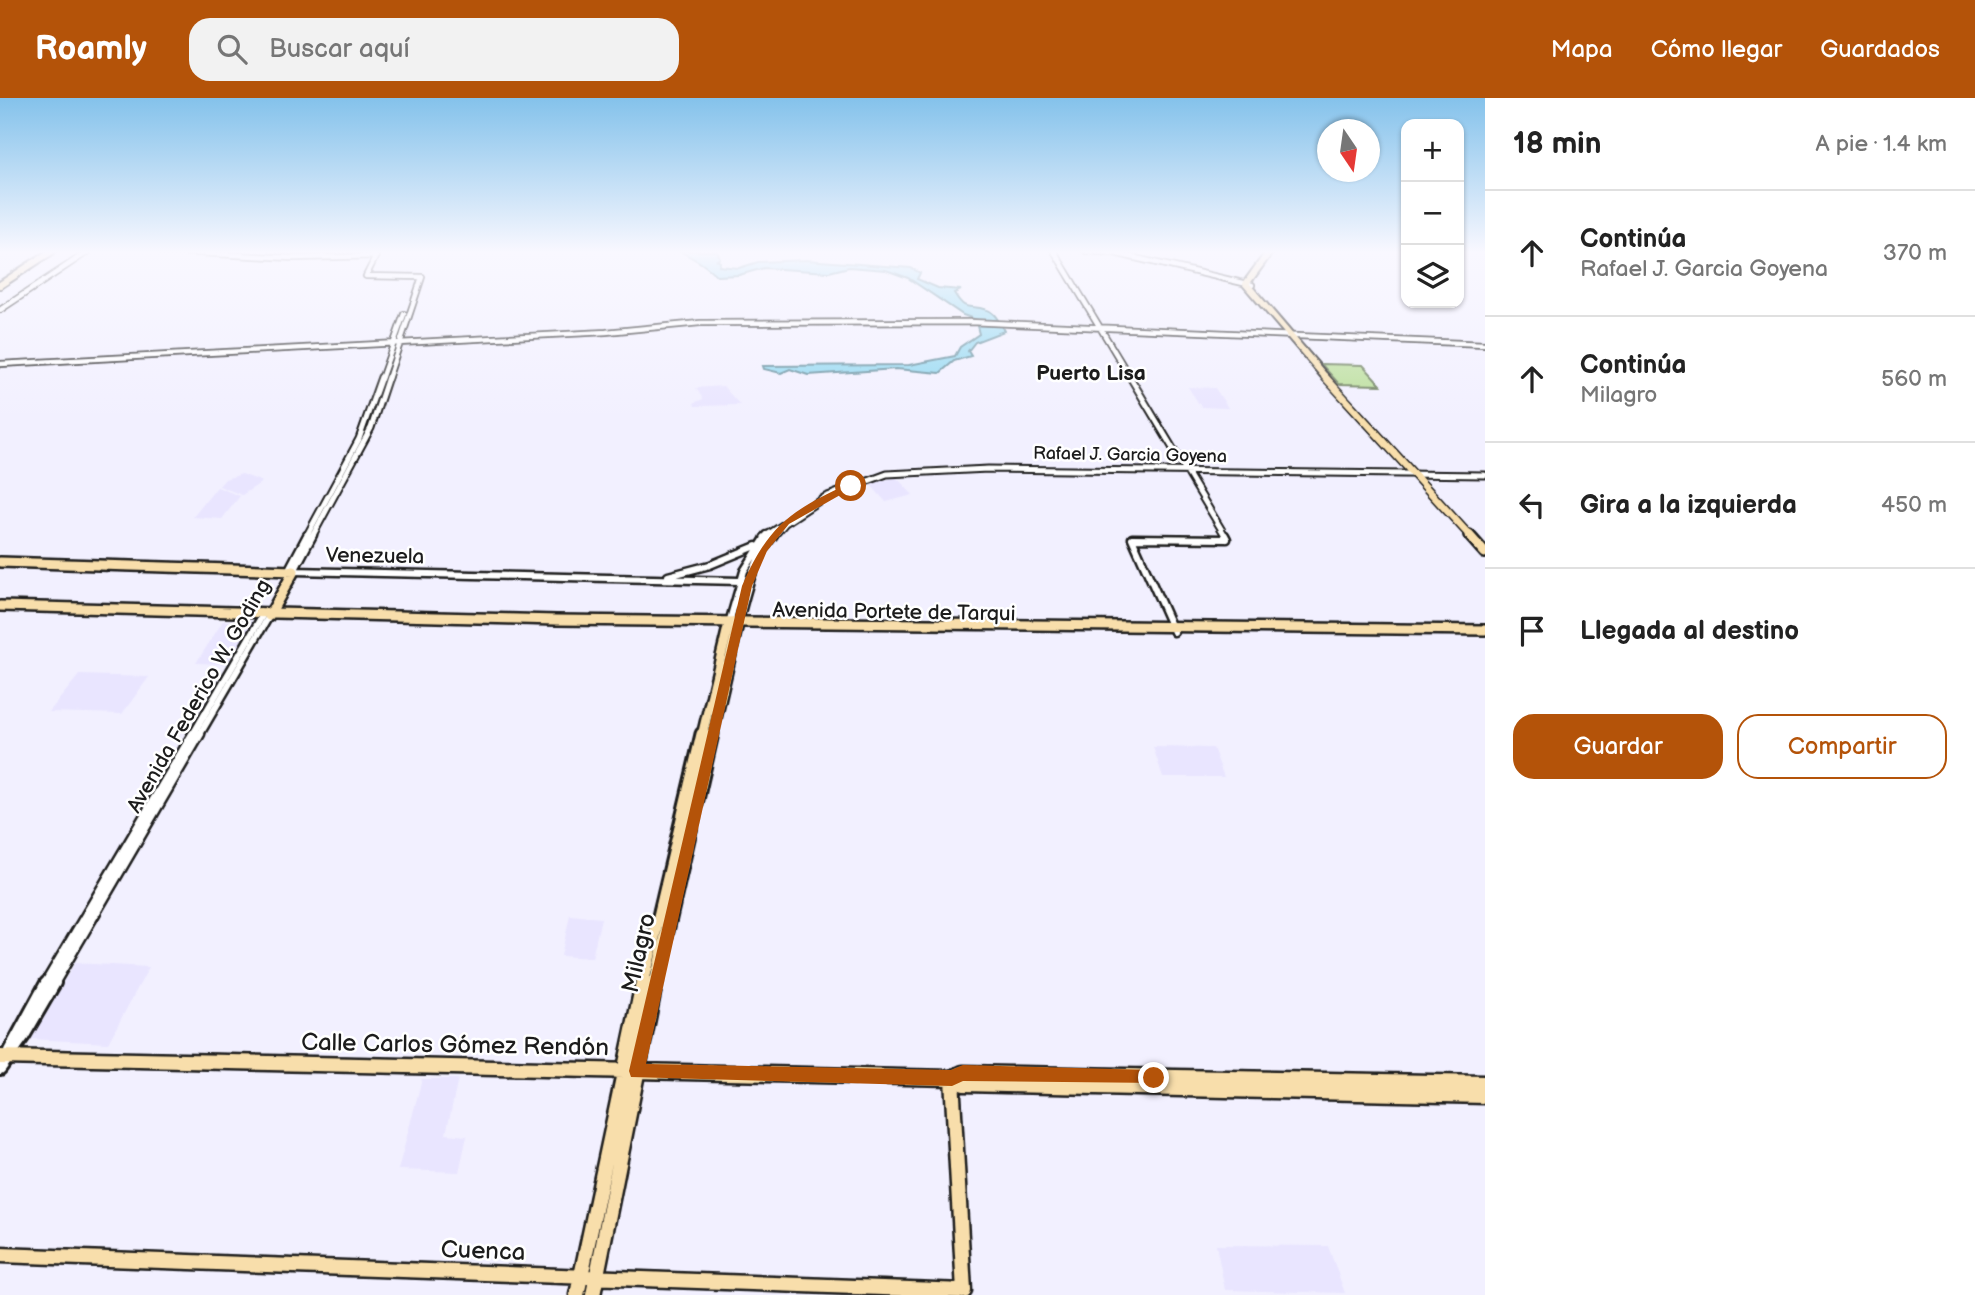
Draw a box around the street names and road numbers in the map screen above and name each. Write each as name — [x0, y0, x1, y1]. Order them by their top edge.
street label: Rafael J. Garcia Goyena — [1033, 443, 1227, 467]
street label: Venezuela — [325, 543, 425, 569]
street label: Avenida Federico W. Goding — [122, 575, 276, 817]
street label: Avenida Portete de Tarqui — [772, 597, 1016, 627]
street label: Milagro — [616, 910, 662, 996]
street label: Calle Carlos Gómez Rendón — [301, 1028, 609, 1062]
street label: Cuenca — [440, 1235, 526, 1267]

